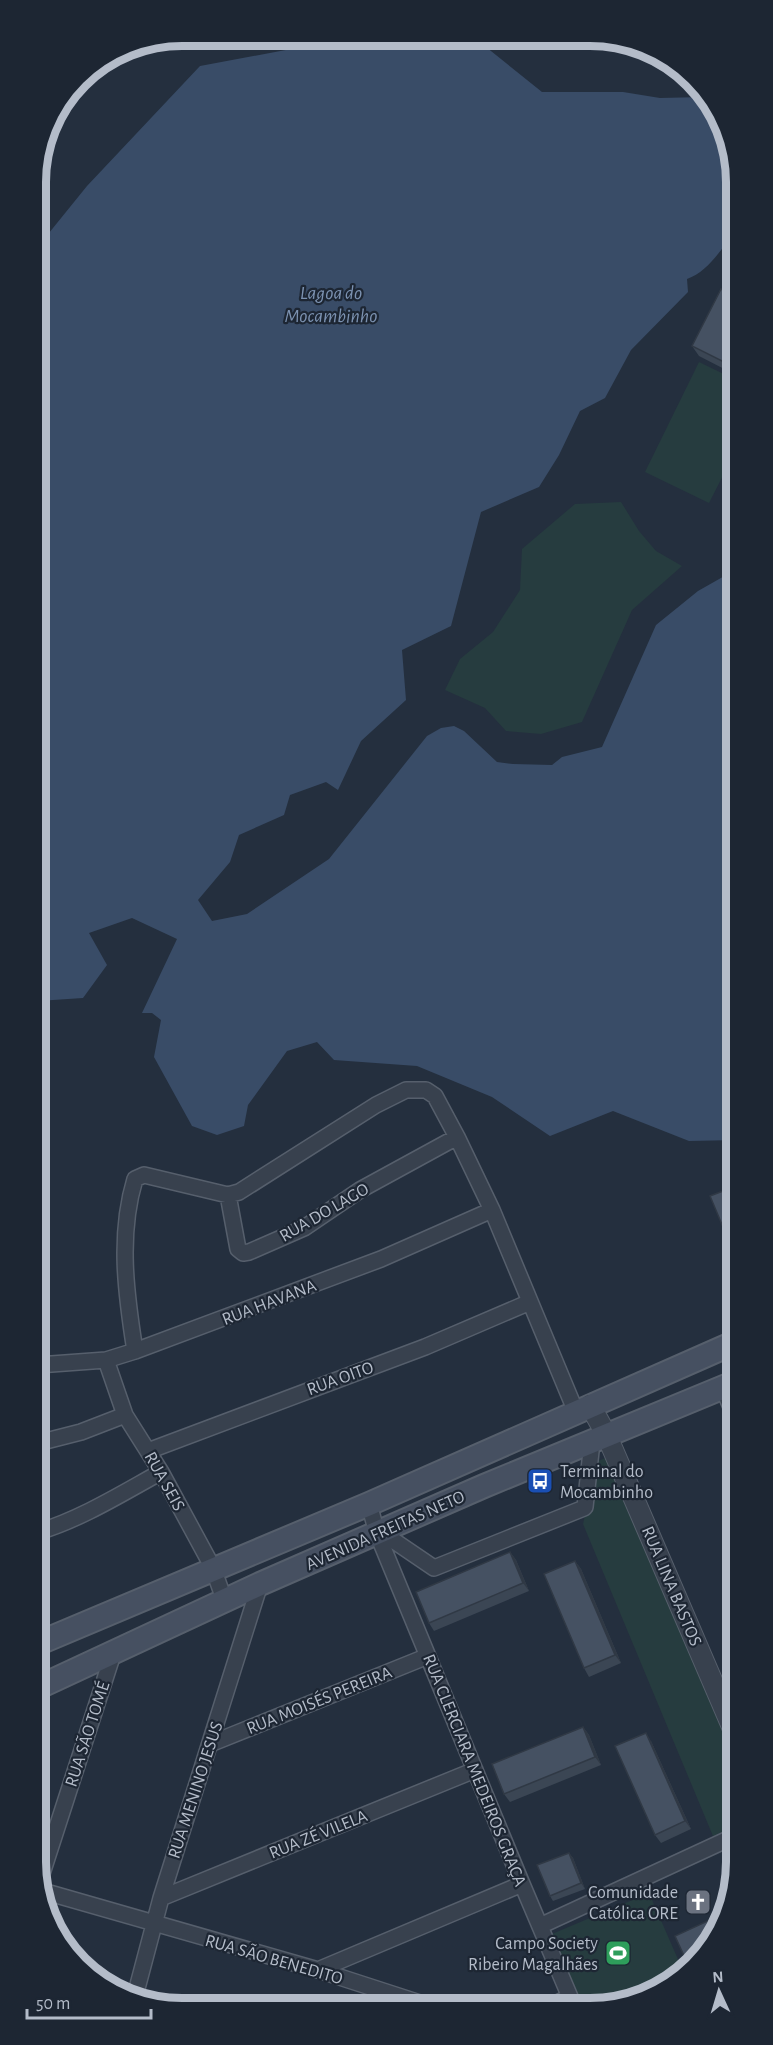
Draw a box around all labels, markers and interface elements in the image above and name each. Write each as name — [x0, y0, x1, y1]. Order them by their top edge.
water label: Lagoa do Mocambinho — [285, 283, 377, 326]
street label: RUA DO LAGO — [277, 1180, 372, 1246]
street label: RUA HAVANA — [220, 1277, 319, 1329]
street label: RUA OITO — [305, 1359, 376, 1399]
street label: RUA SEIS — [141, 1449, 188, 1514]
place label: Terminal do Mocambinho — [560, 1463, 653, 1502]
bus stop icon: Terminal do Mocambinho — [525, 1466, 555, 1496]
street label: AVENIDA FREITAS NETO — [303, 1488, 468, 1574]
street label: RUA LINA BASTOS — [638, 1524, 704, 1649]
street label: RUA CLERCIARA MEDEIROS GRAÇA — [419, 1652, 529, 1890]
street label: RUA MOISÉS PEREIRA — [243, 1661, 395, 1738]
street label: RUA SÃO TOMÉ — [60, 1678, 114, 1789]
street label: RUA MENINO JESUS — [165, 1720, 227, 1861]
street label: RUA ZÉ VILELA — [266, 1804, 371, 1863]
place label: Comunidade Católica ORE — [588, 1884, 678, 1923]
church icon: Comunidade Católica ORE — [683, 1887, 713, 1917]
street label: RUA SÃO BENEDITO — [203, 1929, 345, 1988]
place label: Campo Society Ribeiro Magalhães — [468, 1935, 598, 1974]
sports icon: Campo Society Ribeiro Magalhães — [603, 1938, 633, 1968]
north arrow — [689, 1961, 749, 2021]
text: N — [712, 1969, 724, 1985]
scale bar — [27, 1982, 152, 2020]
text: 50 m — [36, 1995, 70, 2013]

